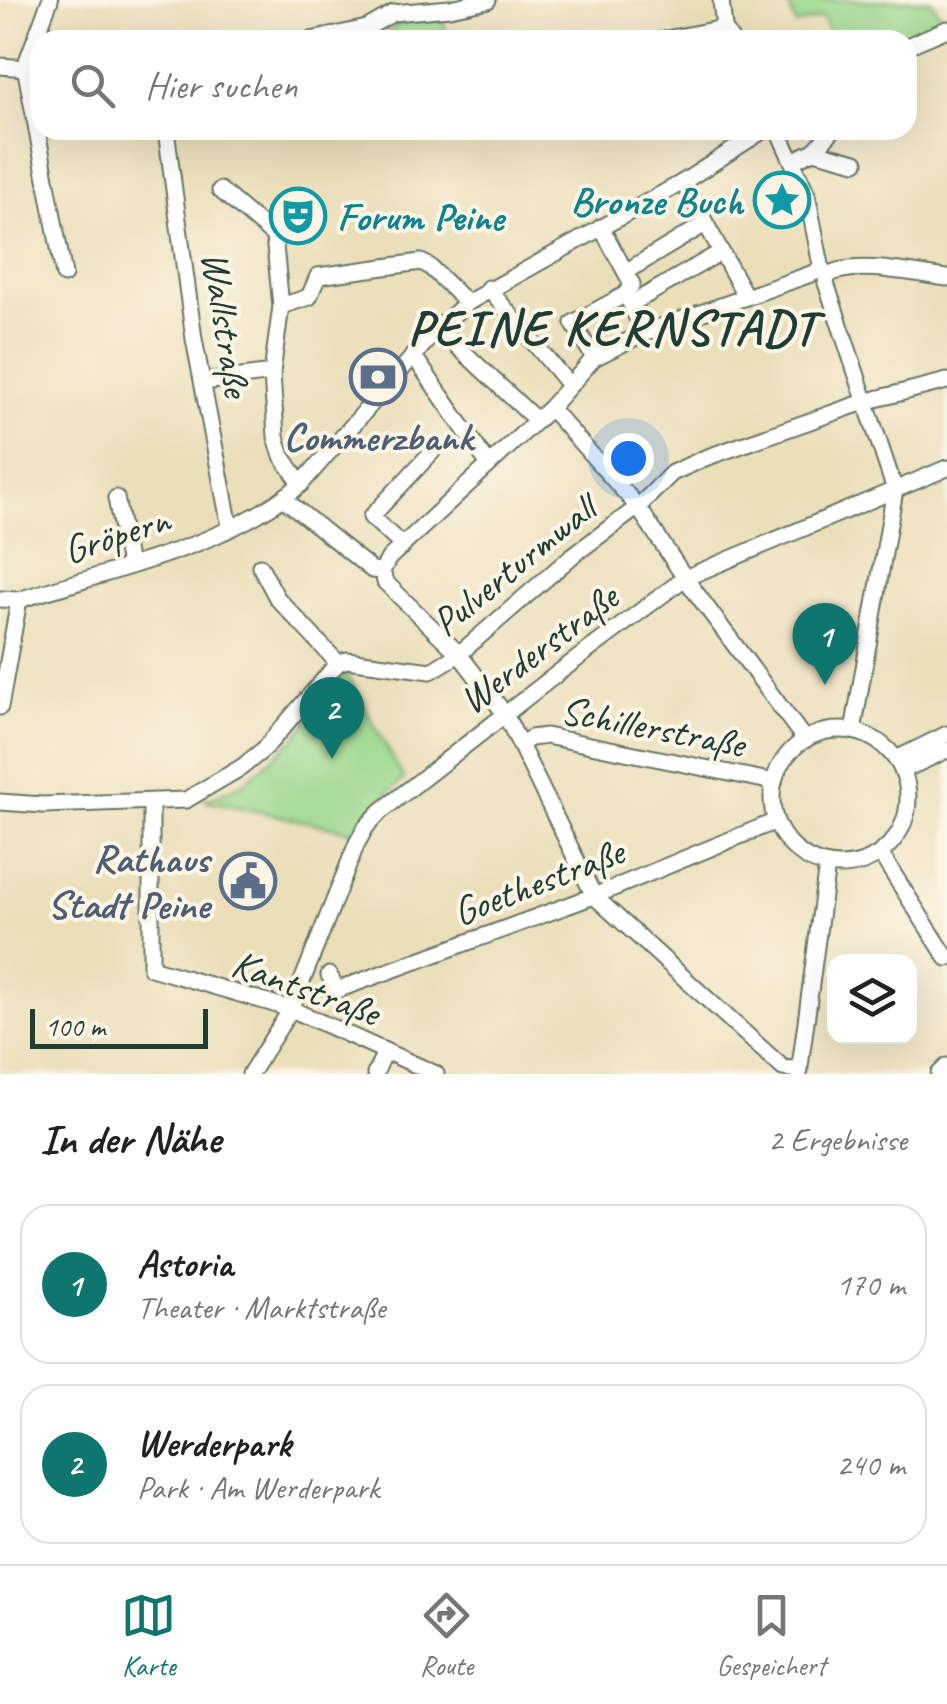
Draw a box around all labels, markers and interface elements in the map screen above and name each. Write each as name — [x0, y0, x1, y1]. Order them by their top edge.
search box — [30, 30, 917, 140]
icon: search — [65, 58, 120, 113]
text: Hier suchen — [145, 62, 297, 109]
place icon: Bronze Buch — [752, 170, 812, 230]
place label: Bronze Buch — [570, 176, 744, 226]
theatre icon: Forum Peine — [268, 186, 328, 246]
place label: Forum Peine — [337, 192, 506, 242]
street label: Wallstraße — [190, 248, 263, 403]
district label: PEINE KERNSTADT — [408, 296, 827, 359]
bank icon: Commerzbank — [348, 347, 408, 407]
place label: Commerzbank — [284, 412, 477, 462]
your location — [603, 433, 654, 484]
street label: Pulverturmwall — [422, 481, 611, 647]
street label: Gröpern — [57, 494, 178, 575]
street label: Werderstraße — [449, 571, 630, 725]
pin: 1 — [792, 602, 858, 685]
pin: 2 — [300, 676, 364, 759]
street label: Schillerstraße — [557, 685, 752, 770]
street label: Goethestraße — [446, 826, 634, 937]
place label: Rathaus Stadt Peine — [47, 834, 213, 930]
public building icon: Rathaus Stadt Peine — [218, 851, 278, 911]
street label: Kantstraße — [225, 938, 389, 1039]
map controls — [827, 954, 917, 1044]
button: layers — [827, 954, 917, 1044]
scale bar — [30, 1004, 208, 1048]
text: 100 m — [45, 1009, 105, 1044]
text: In der Nähe — [40, 1113, 221, 1166]
text: 2 Ergebnisse — [768, 1119, 907, 1160]
text: Astoria — [137, 1240, 233, 1287]
text: 1 — [67, 1264, 82, 1305]
text: 170 m — [836, 1264, 905, 1305]
text: Theater · Marktstraße — [137, 1287, 385, 1328]
text: Werderpark — [137, 1420, 291, 1467]
text: 2 — [67, 1444, 82, 1485]
text: 240 m — [836, 1444, 905, 1485]
text: Park · Am Werderpark — [137, 1467, 379, 1508]
tab: Karte — [121, 1588, 176, 1683]
tab: Route — [419, 1588, 474, 1683]
tab: Gespeichert — [717, 1588, 826, 1683]

